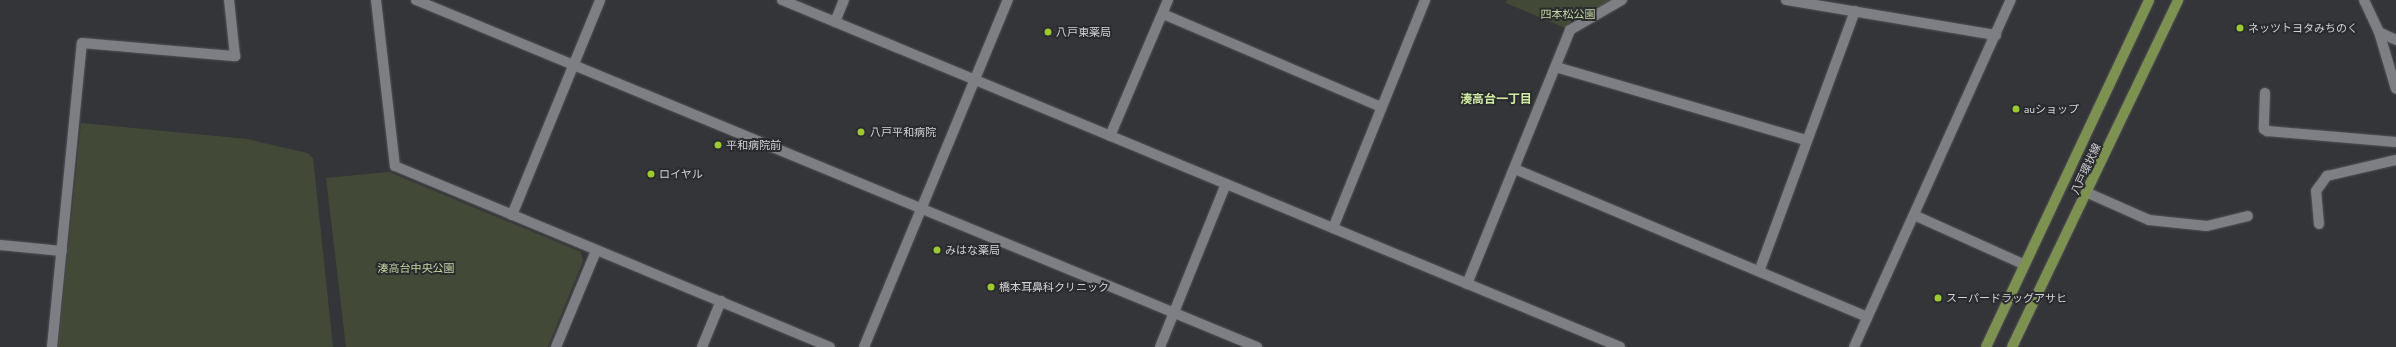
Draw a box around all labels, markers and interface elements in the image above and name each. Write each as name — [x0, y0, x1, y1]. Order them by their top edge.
park label: 四本松公園 — [1541, 7, 1595, 21]
place label: ネッツトヨタみちのく — [2248, 21, 2358, 35]
marker: ネッツトヨタみちのく — [2235, 23, 2245, 33]
place label: 八戸東薬局 — [1056, 25, 1111, 39]
marker: 八戸東薬局 — [1043, 27, 1053, 37]
district label: 湊高台一丁目 — [1460, 93, 1532, 107]
place label: auショップ — [2024, 102, 2079, 116]
marker: auショップ — [2011, 104, 2021, 114]
place label: 八戸平和病院 — [870, 125, 936, 139]
marker: 八戸平和病院 — [855, 126, 867, 138]
place label: 平和病院前 — [726, 138, 781, 152]
marker: 平和病院前 — [713, 140, 723, 150]
street label: 八戸環状線 — [2068, 141, 2104, 197]
place label: ロイヤル — [659, 167, 703, 181]
marker: ロイヤル — [646, 169, 656, 179]
place label: みはな薬局 — [945, 243, 1000, 257]
marker: みはな薬局 — [932, 245, 942, 255]
park label: 湊高台中央公園 — [378, 261, 454, 275]
place label: 橋本耳鼻科クリニック — [999, 280, 1109, 294]
marker: 橋本耳鼻科クリニック — [986, 282, 996, 292]
place label: スーパードラッグアサヒ — [1946, 291, 2067, 305]
marker: スーパードラッグアサヒ — [1933, 293, 1943, 303]

